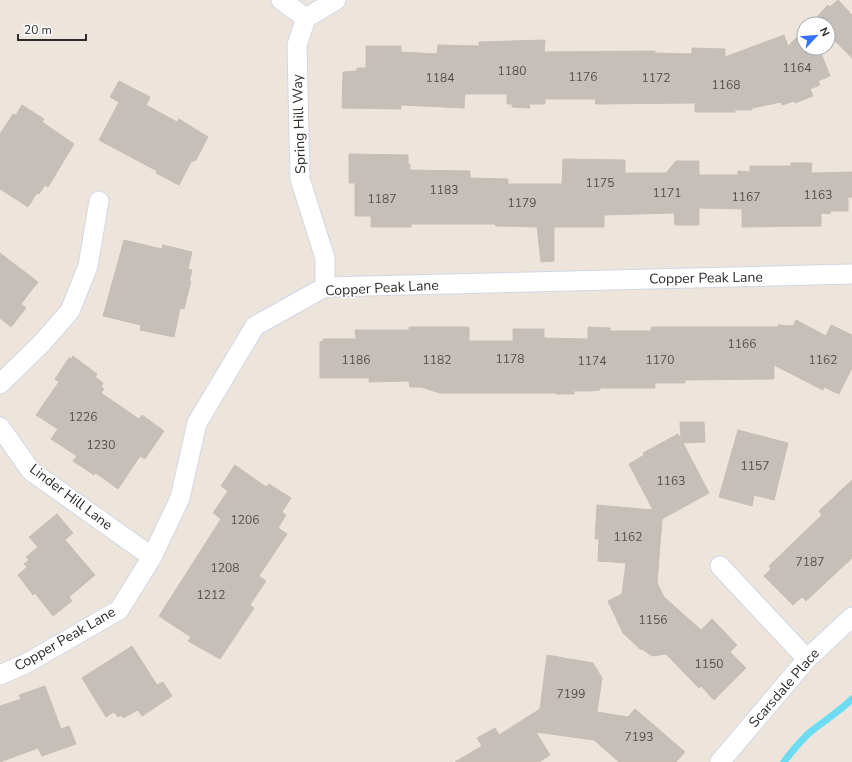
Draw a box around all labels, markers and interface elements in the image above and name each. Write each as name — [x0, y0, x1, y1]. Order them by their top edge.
scale bar — [18, 16, 86, 42]
north arrow — [796, 16, 836, 56]
text: 20 m — [24, 22, 52, 38]
text: N — [816, 25, 833, 39]
house number: 1164 — [783, 60, 811, 76]
house number: 1180 — [498, 63, 526, 79]
house number: 1176 — [569, 69, 597, 85]
house number: 1184 — [426, 70, 454, 86]
house number: 1172 — [642, 70, 670, 86]
street label: Spring Hill Way — [288, 73, 310, 174]
house number: 1168 — [712, 77, 740, 93]
house number: 1175 — [586, 175, 614, 191]
house number: 1183 — [430, 182, 458, 198]
house number: 1171 — [653, 185, 681, 201]
house number: 1163 — [804, 187, 832, 203]
house number: 1167 — [732, 189, 760, 205]
house number: 1187 — [368, 191, 396, 207]
house number: 1179 — [508, 195, 536, 211]
street label: Copper Peak Lane — [649, 268, 763, 288]
street label: Copper Peak Lane — [325, 276, 439, 300]
house number: 1166 — [728, 336, 756, 352]
house number: 1178 — [496, 351, 524, 367]
house number: 1186 — [342, 352, 370, 368]
house number: 1182 — [423, 352, 451, 368]
house number: 1170 — [646, 352, 674, 368]
house number: 1162 — [809, 352, 837, 368]
house number: 1174 — [578, 353, 606, 369]
house number: 1226 — [69, 409, 97, 425]
house number: 1230 — [87, 437, 115, 453]
house number: 1157 — [741, 458, 769, 474]
street label: Linder Hill Lane — [26, 460, 116, 534]
house number: 1163 — [657, 473, 685, 489]
house number: 1206 — [231, 512, 259, 528]
house number: 1162 — [614, 529, 642, 545]
house number: 7187 — [796, 554, 824, 570]
house number: 1208 — [211, 560, 239, 576]
house number: 1212 — [197, 587, 225, 603]
street label: Copper Peak Lane — [11, 602, 119, 676]
house number: 1156 — [639, 612, 667, 628]
street label: Scarsdale Place — [744, 644, 824, 732]
house number: 1150 — [695, 656, 723, 672]
house number: 7199 — [557, 686, 585, 702]
house number: 7193 — [625, 729, 653, 745]

